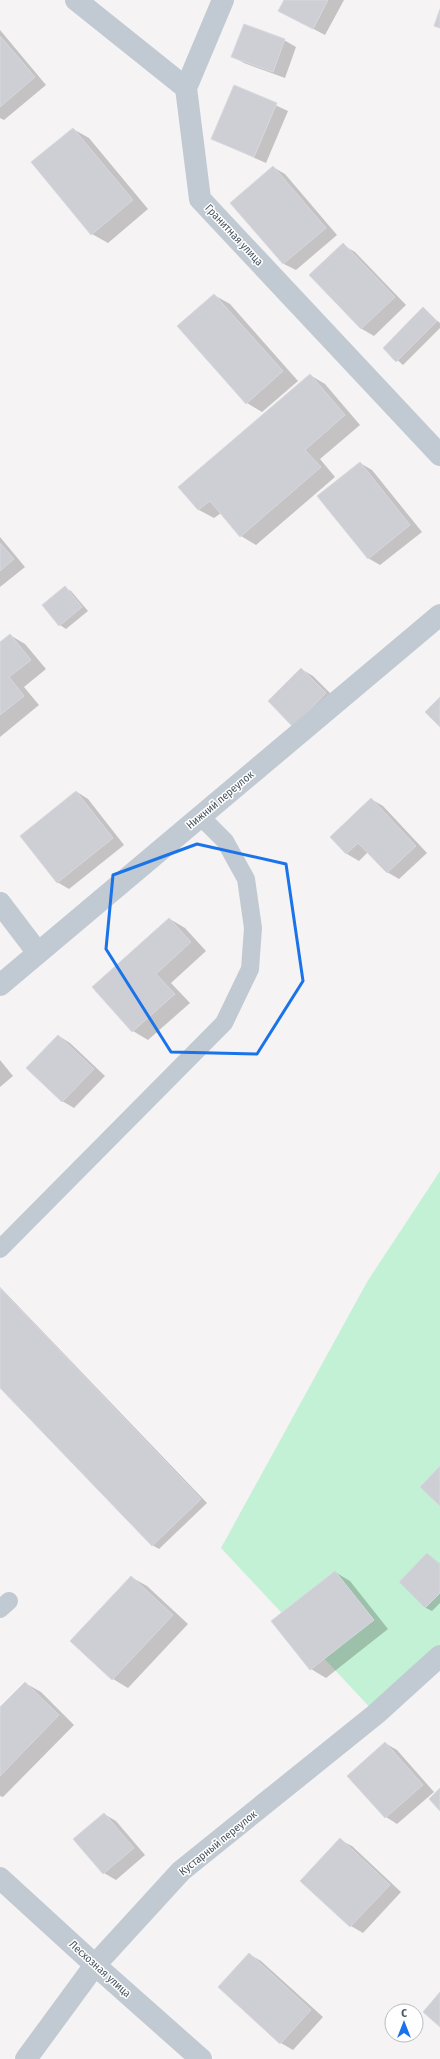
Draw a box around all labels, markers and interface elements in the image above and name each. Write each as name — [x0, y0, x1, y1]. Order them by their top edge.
street label: Гранитная улица — [202, 202, 266, 268]
street label: Нижний переулок — [184, 768, 257, 832]
street label: Кустарный переулок — [177, 1807, 260, 1878]
street label: Лесхозная улица — [66, 1938, 134, 2000]
north arrow — [384, 2003, 424, 2043]
text: С — [401, 2007, 407, 2020]

